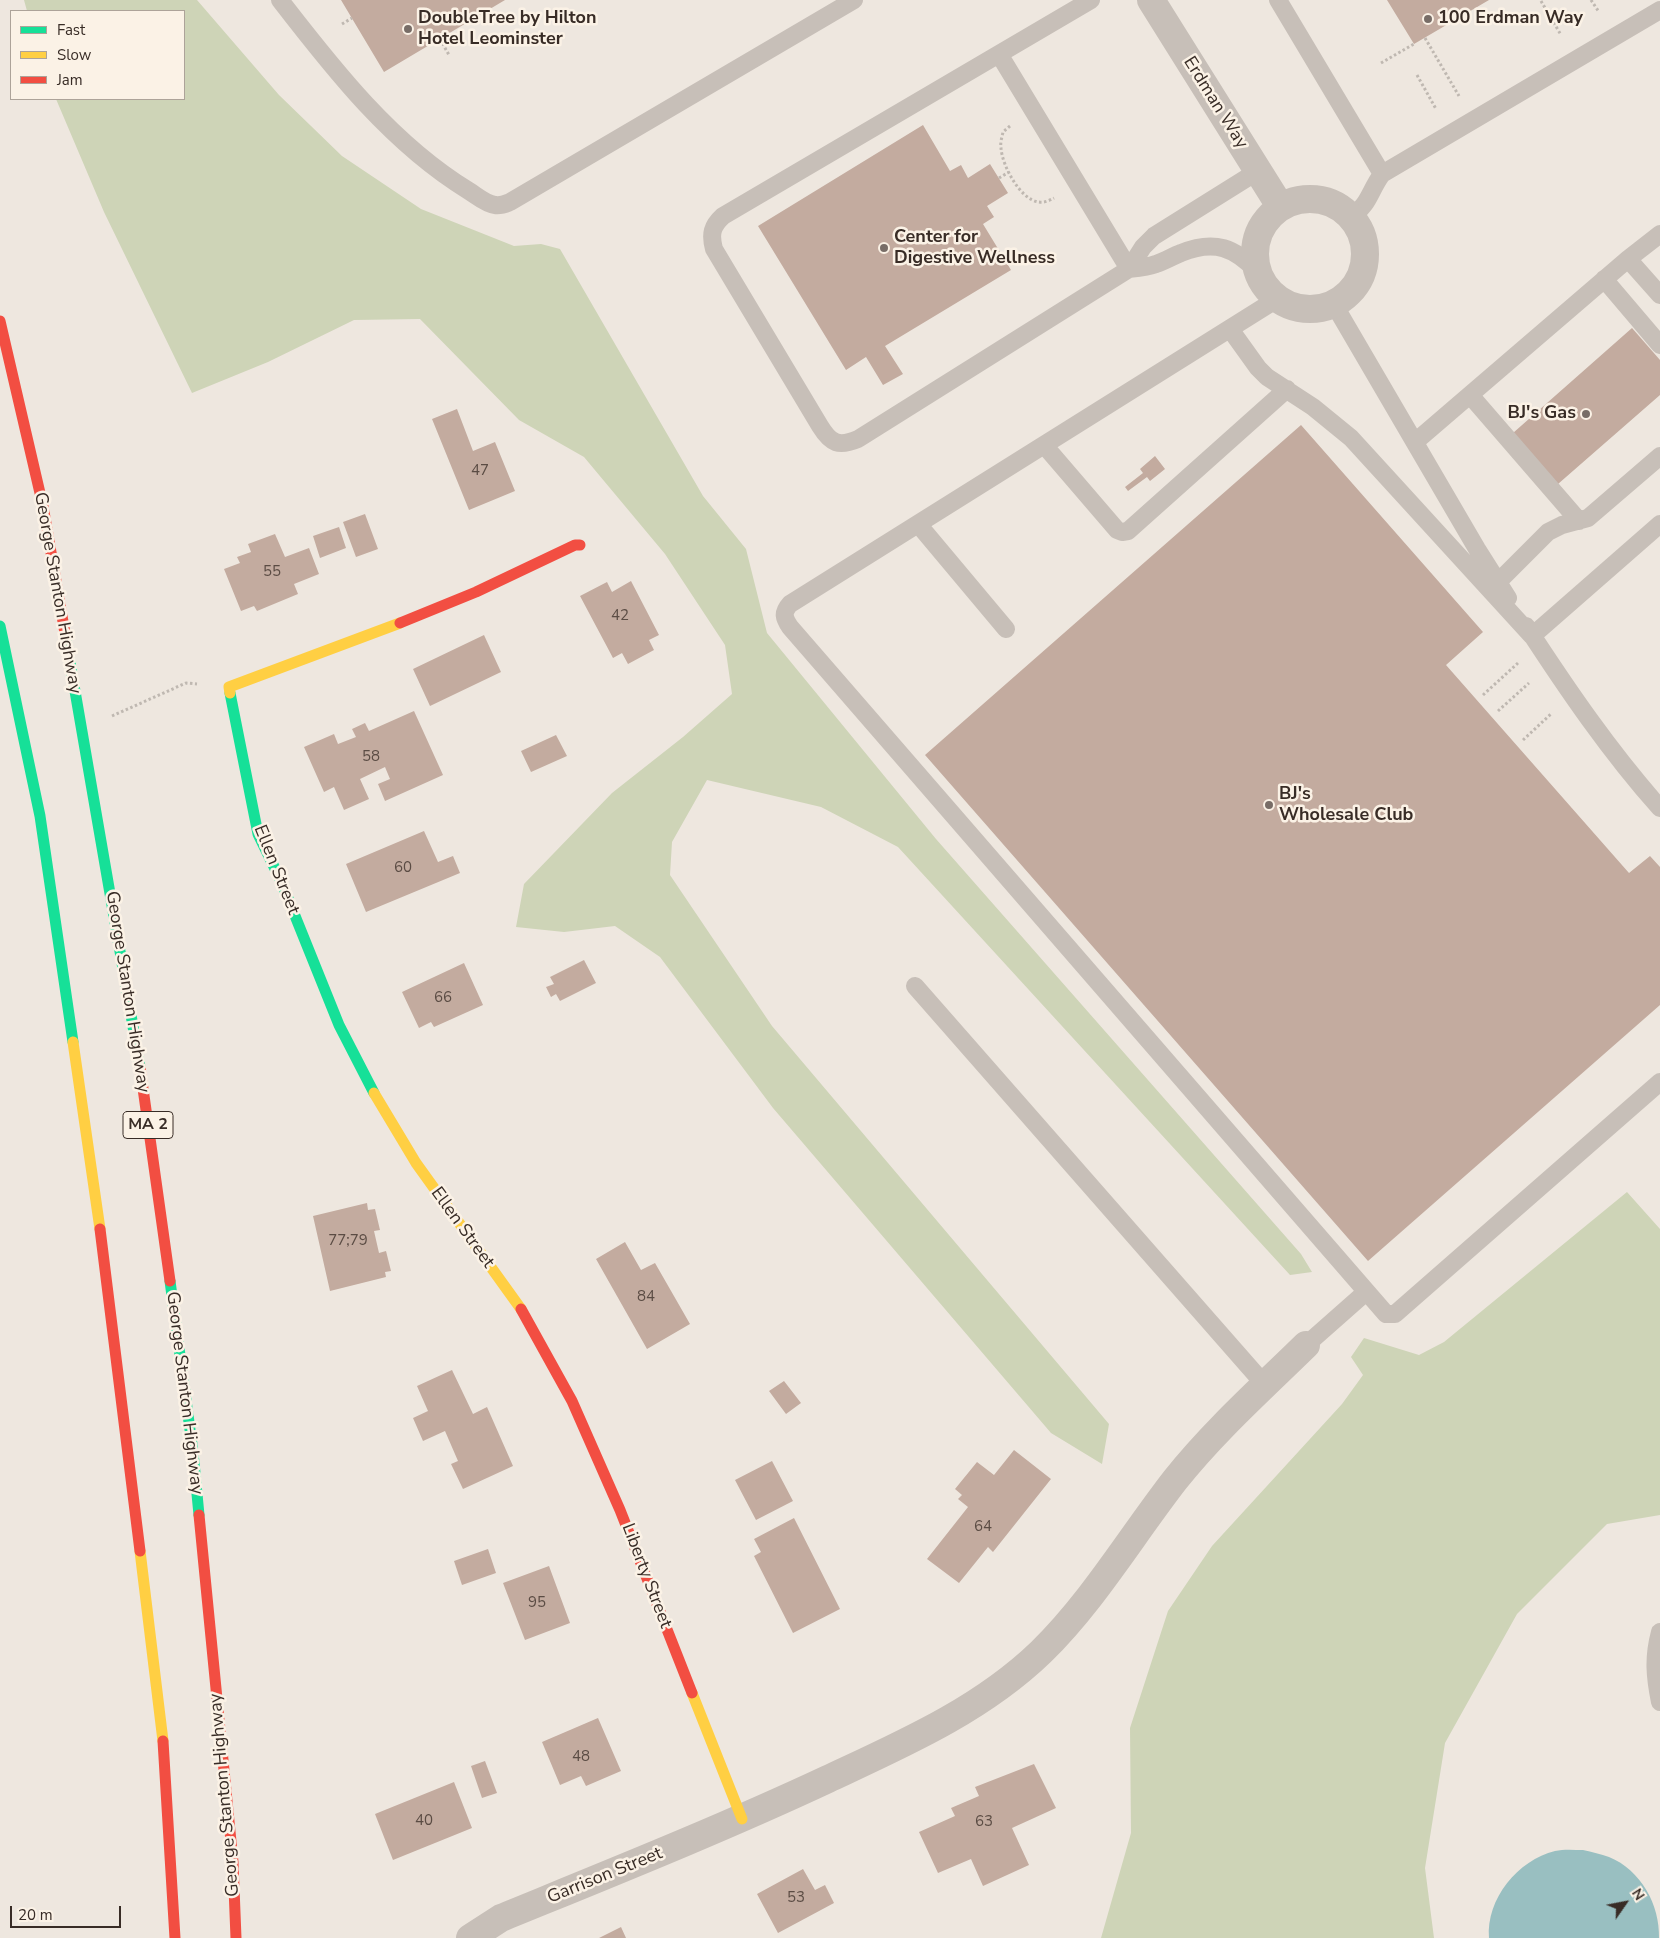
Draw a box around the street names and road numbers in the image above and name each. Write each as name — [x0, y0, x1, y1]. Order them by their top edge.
street label: Erdman Way — [1178, 53, 1252, 153]
street label: George Stanton Highway — [29, 491, 85, 695]
street label: Ellen Street — [248, 822, 304, 918]
street label: George Stanton Highway — [100, 890, 154, 1094]
road number: MA 2 — [123, 1112, 173, 1138]
street label: Ellen Street — [425, 1183, 499, 1273]
street label: George Stanton Highway — [161, 1290, 207, 1496]
street label: Liberty Street — [616, 1521, 676, 1631]
street label: George Stanton Highway — [205, 1692, 245, 1898]
street label: Garrison Street — [544, 1843, 666, 1909]

